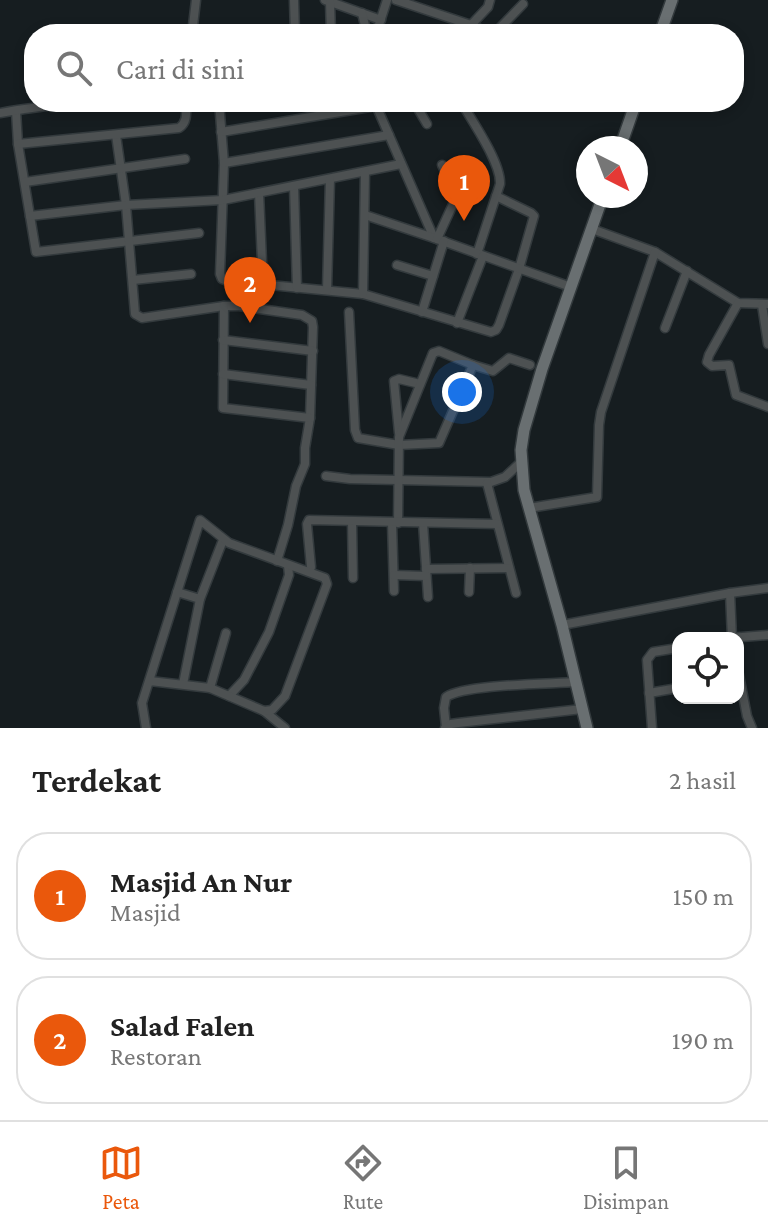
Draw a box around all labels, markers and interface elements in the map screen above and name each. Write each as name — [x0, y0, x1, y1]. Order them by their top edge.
search box — [24, 24, 744, 112]
icon: search — [52, 46, 96, 90]
text: Cari di sini — [116, 52, 244, 85]
north arrow — [576, 136, 648, 208]
pin: 1 — [438, 155, 490, 221]
pin: 2 — [224, 257, 276, 323]
your location — [442, 372, 482, 412]
map controls — [672, 632, 744, 704]
button: locate — [672, 632, 744, 704]
text: Terdekat — [32, 762, 161, 799]
text: 2 hasil — [669, 766, 736, 795]
text: Masjid An Nur — [110, 865, 292, 898]
text: 1 — [55, 882, 65, 911]
text: 150 m — [673, 882, 734, 911]
text: Masjid — [110, 898, 181, 927]
text: Salad Falen — [110, 1009, 254, 1042]
text: 2 — [53, 1026, 67, 1055]
text: 190 m — [672, 1026, 734, 1055]
text: Restoran — [110, 1042, 202, 1071]
tab: Peta — [99, 1141, 143, 1214]
tab: Rute — [341, 1141, 385, 1214]
tab: Disimpan — [583, 1141, 669, 1214]

